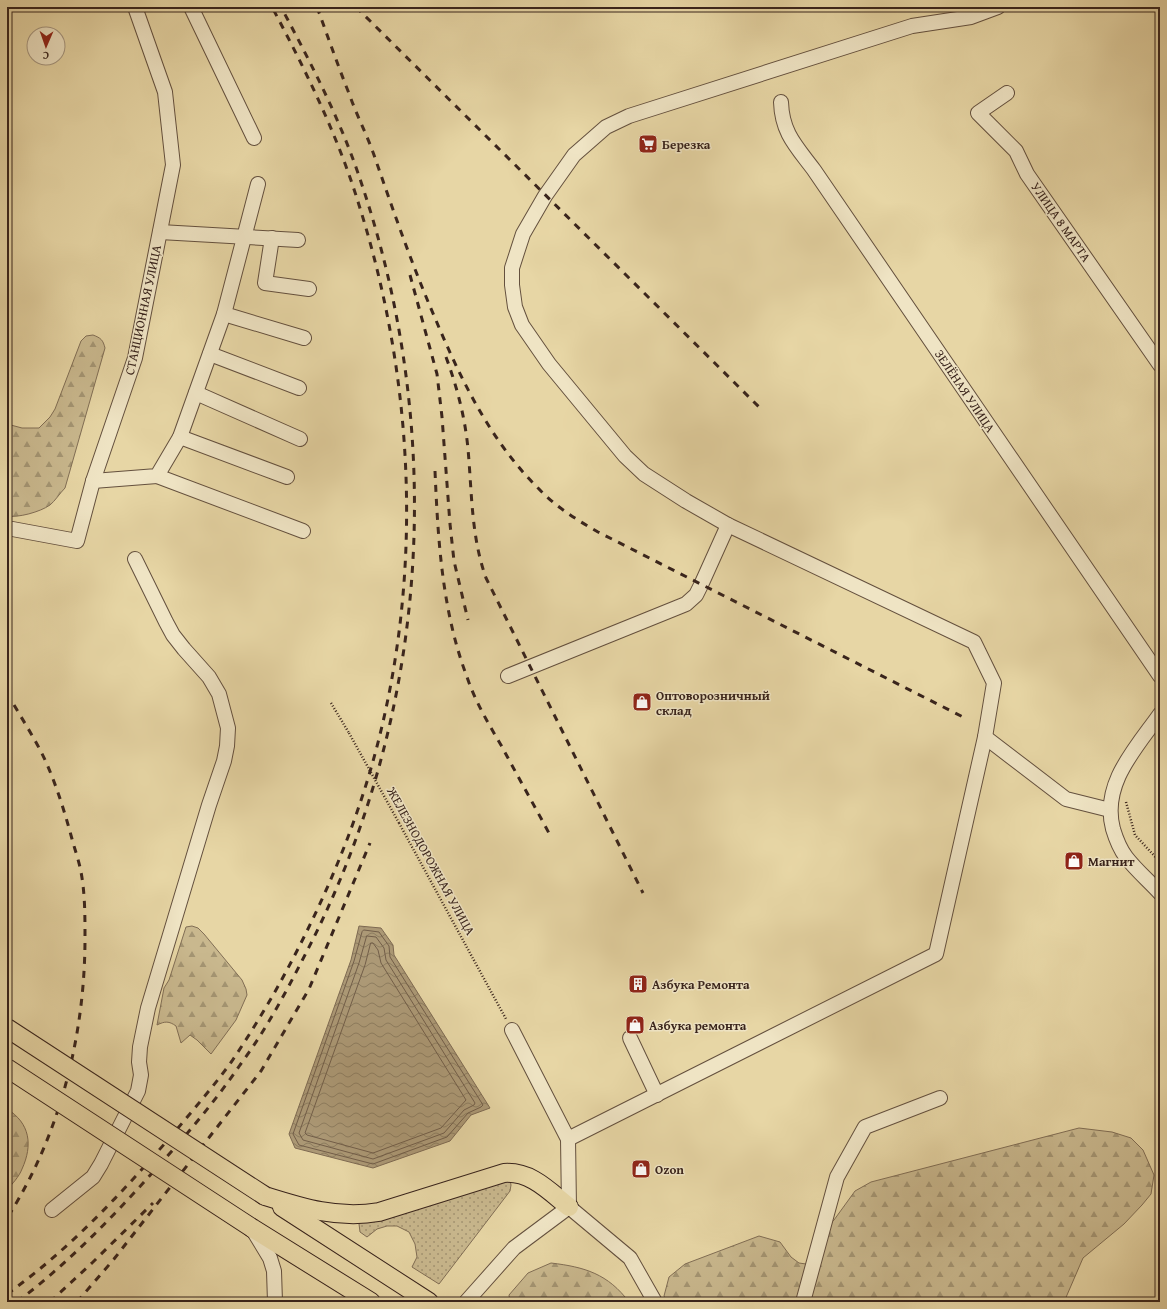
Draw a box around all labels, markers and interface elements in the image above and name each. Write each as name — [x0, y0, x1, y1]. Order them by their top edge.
north arrow — [26, 26, 66, 66]
text: С — [42, 48, 49, 64]
supermarket icon: Березка — [637, 133, 659, 155]
place label: Березка — [662, 135, 711, 154]
street label: УЛИЦА 8 МАРТА — [1026, 178, 1096, 266]
street label: СТАНЦИОННАЯ УЛИЦА — [120, 243, 166, 377]
street label: ЗЕЛЁНАЯ УЛИЦА — [930, 346, 1000, 436]
place label: Оптоворозничный склад — [656, 686, 770, 720]
shop icon: Оптоворозничный склад — [631, 691, 653, 713]
street label: ЖЕЛЕЗНОДОРОЖНАЯ УЛИЦА — [382, 782, 480, 939]
shop icon: Магнит — [1063, 850, 1085, 872]
place label: Магнит — [1088, 852, 1135, 871]
building icon: Азбука Ремонта — [627, 973, 649, 995]
place label: Азбука Ремонта — [652, 975, 750, 994]
shop icon: Азбука ремонта — [624, 1014, 646, 1036]
place label: Азбука ремонта — [649, 1016, 747, 1035]
shop icon: Ozon — [630, 1158, 652, 1180]
place label: Ozon — [655, 1160, 684, 1179]

